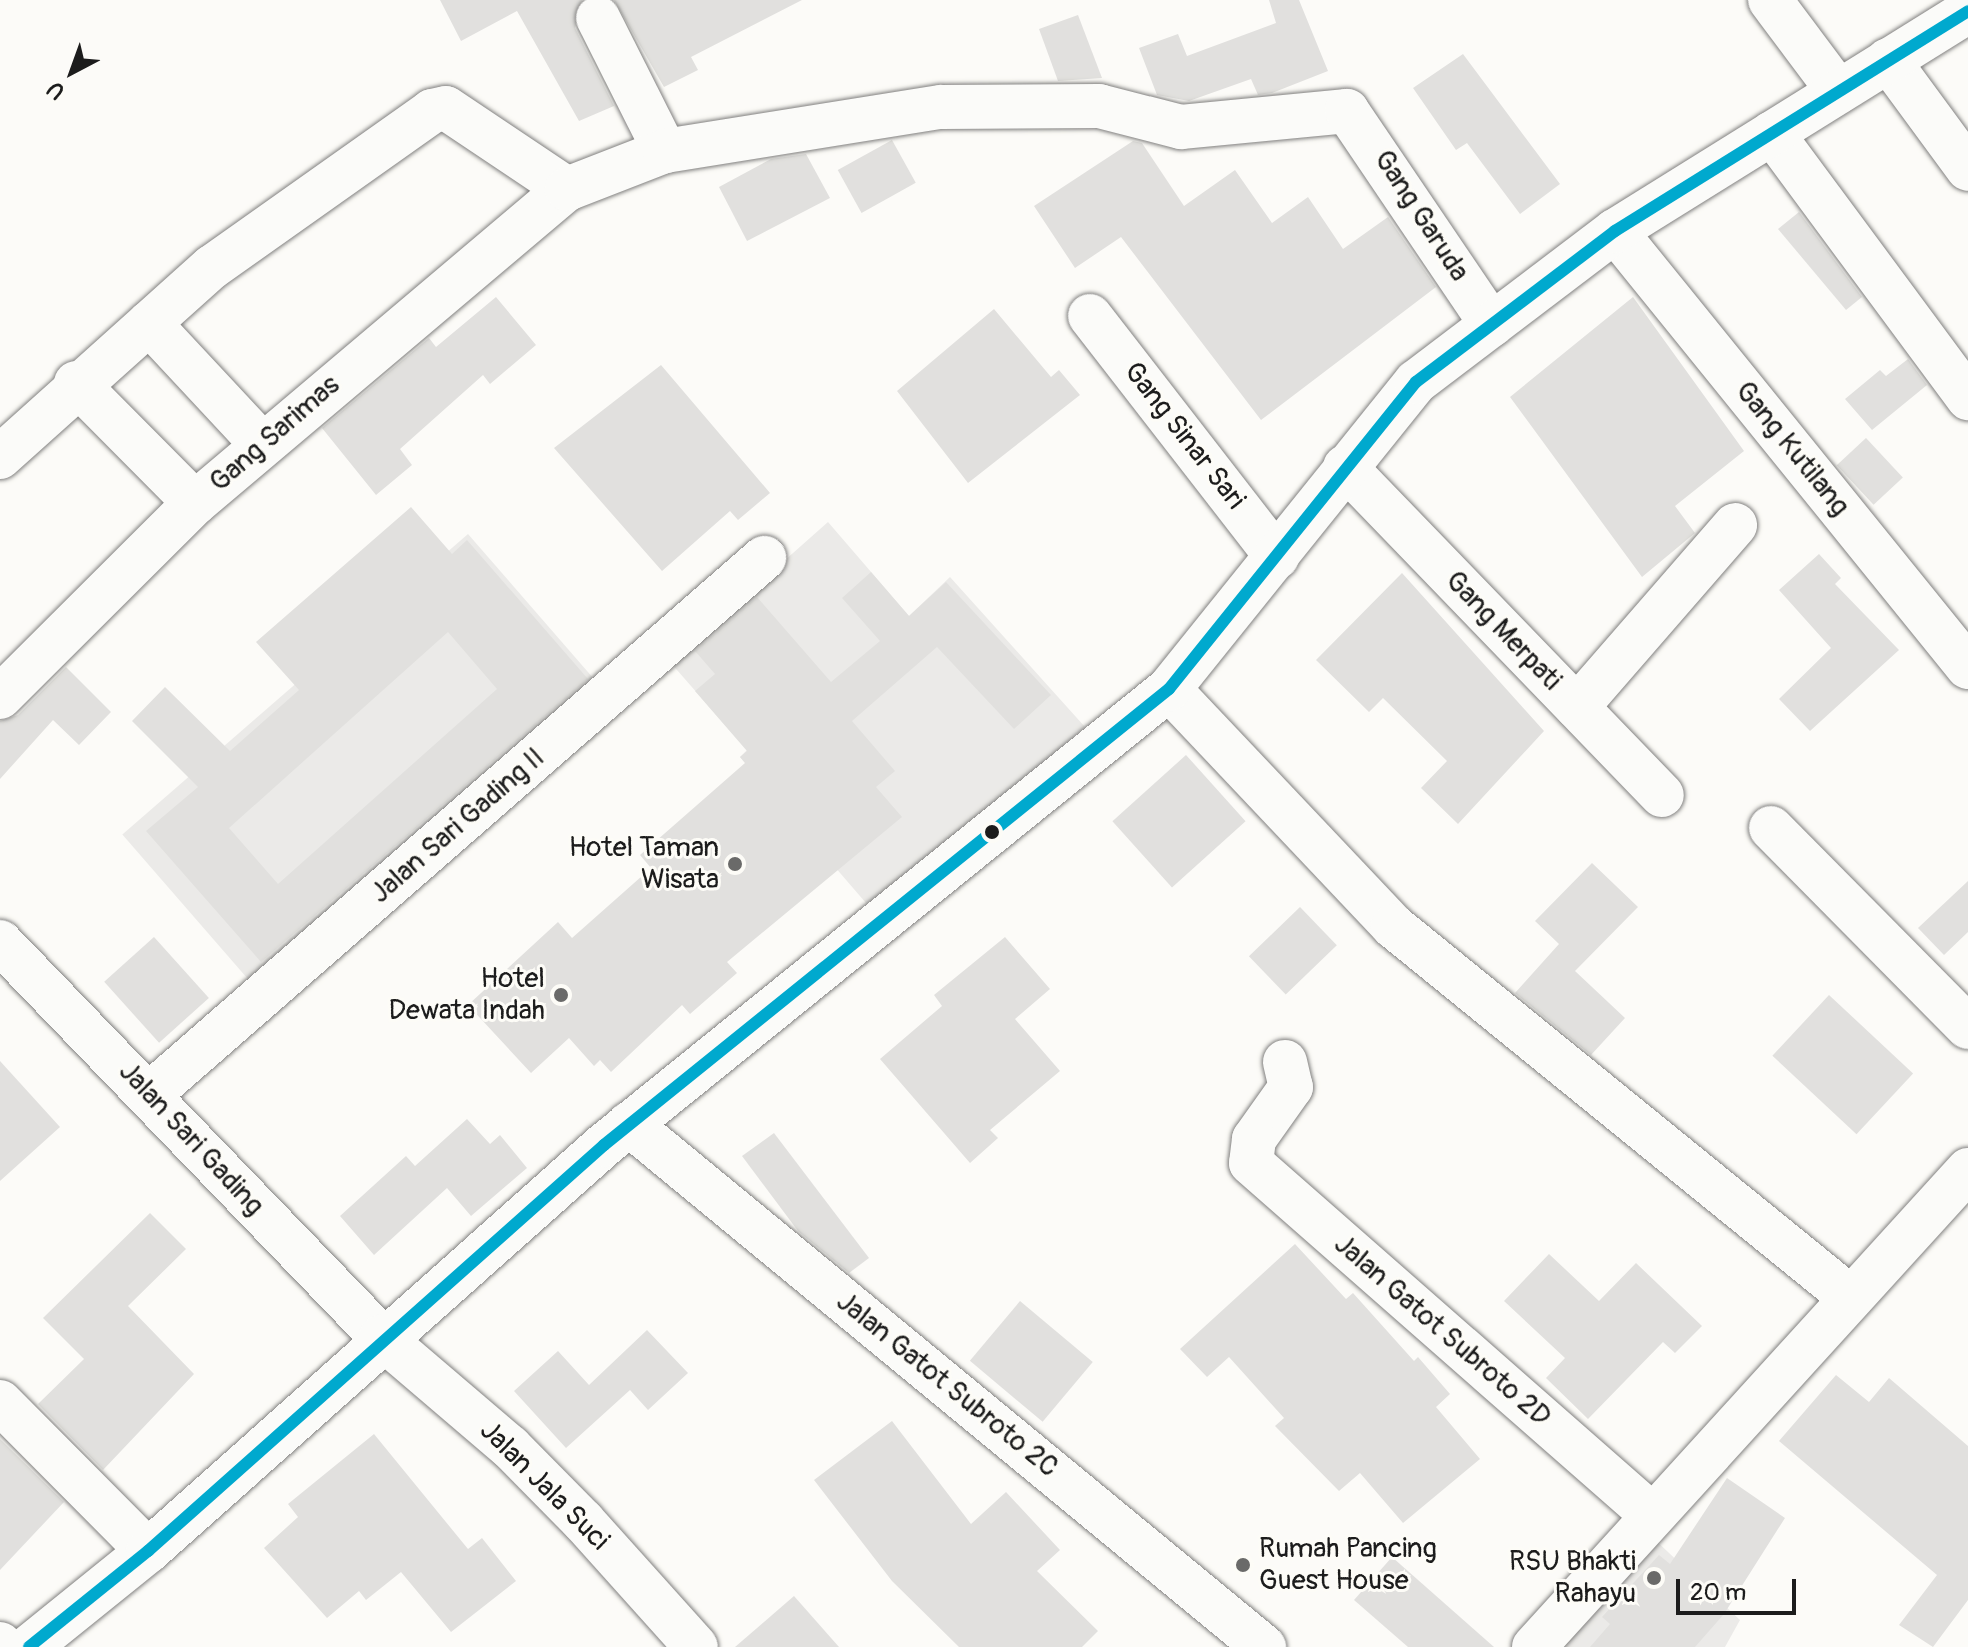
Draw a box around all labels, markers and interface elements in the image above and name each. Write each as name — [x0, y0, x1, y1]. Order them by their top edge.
north arrow — [32, 32, 112, 112]
text: U — [42, 75, 71, 105]
street label: Gang Garuda — [1366, 144, 1476, 288]
street label: Gang Sinar Sari — [1116, 356, 1252, 516]
street label: Gang Sarimas — [203, 369, 347, 499]
street label: Gang Kutilang — [1728, 375, 1856, 523]
street label: Gang Merpati — [1438, 565, 1568, 697]
street label: Jalan Sari Gading II — [364, 741, 552, 911]
unlabelled marker — [984, 824, 1000, 840]
place label: Hotel Taman Wisata — [569, 831, 719, 897]
marker: Hotel Taman Wisata — [726, 855, 744, 873]
place label: Hotel Dewata Indah — [389, 962, 545, 1028]
marker: Hotel Dewata Indah — [552, 986, 570, 1004]
street label: Jalan Sari Gading — [111, 1055, 271, 1223]
street label: Jalan Gatot Subroto 2D — [1327, 1228, 1557, 1434]
street label: Jalan Gatot Subroto 2C — [829, 1285, 1065, 1485]
street label: Jalan Jala Suci — [472, 1414, 616, 1558]
place label: Rumah Pancing Guest House — [1259, 1532, 1437, 1598]
place label: RSU Bhakti Rahayu — [1509, 1545, 1636, 1611]
marker: Rumah Pancing Guest House — [1234, 1556, 1252, 1574]
scale bar — [1680, 1563, 1800, 1613]
marker: RSU Bhakti Rahayu — [1643, 1567, 1665, 1589]
text: 20 m — [1690, 1578, 1746, 1607]

